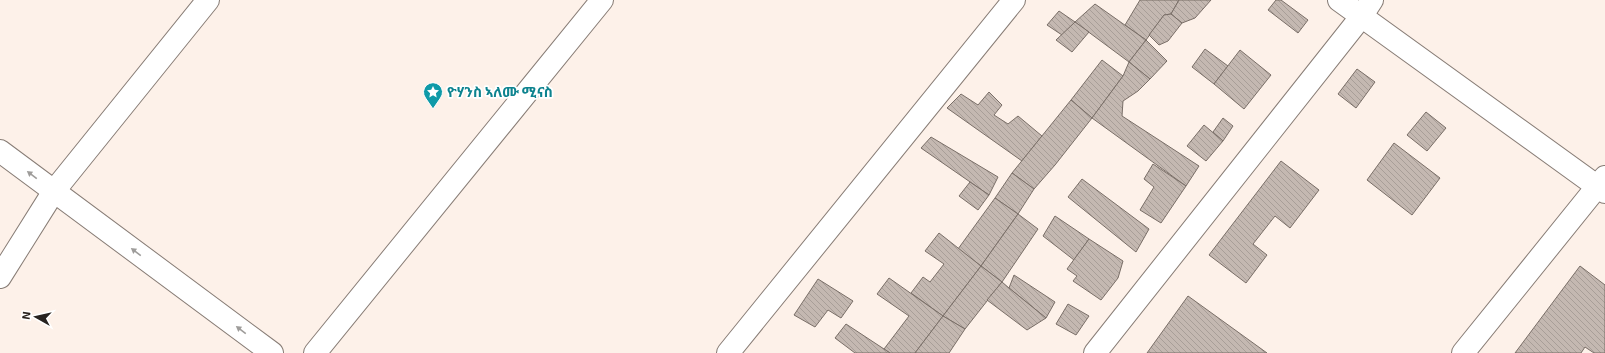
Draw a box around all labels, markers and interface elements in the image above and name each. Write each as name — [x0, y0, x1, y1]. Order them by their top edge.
place icon: ዮሃንስ ኣለሙ ሚናስ — [422, 81, 444, 109]
place label: ዮሃንስ ኣለሙ ሚናስ — [447, 83, 553, 100]
one-way arrow — [27, 171, 37, 179]
one-way arrow — [131, 248, 142, 256]
north arrow — [16, 297, 56, 337]
text: N — [19, 311, 33, 320]
one-way arrow — [235, 326, 246, 334]

